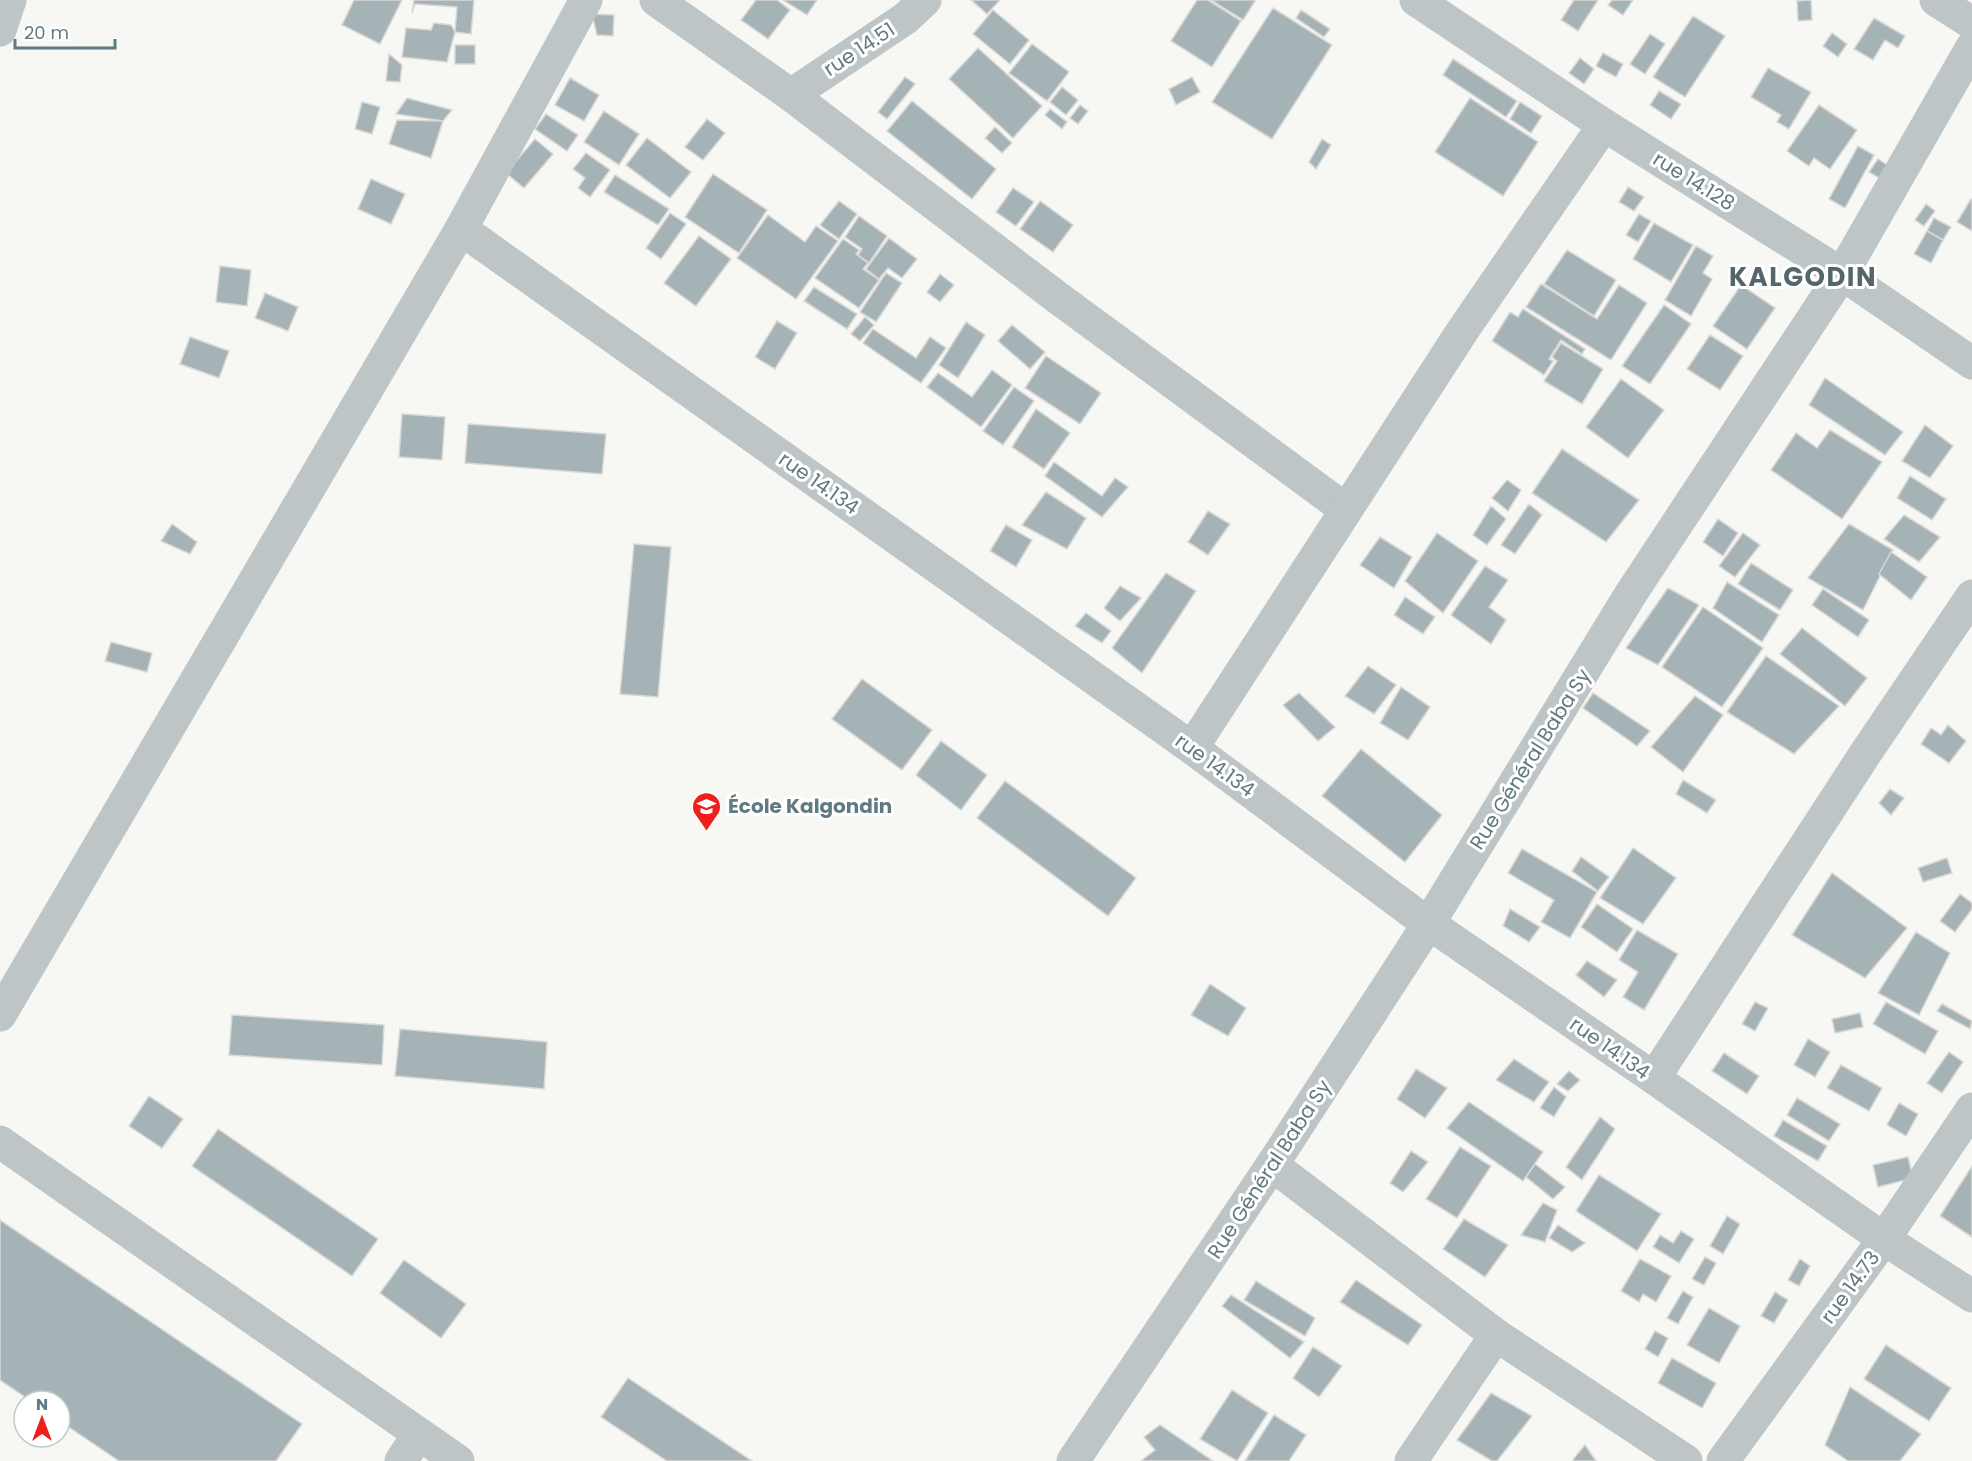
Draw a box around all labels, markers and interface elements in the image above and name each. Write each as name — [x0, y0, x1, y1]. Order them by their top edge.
scale bar — [15, 12, 116, 50]
street label: rue 14.51 — [818, 15, 900, 83]
text: 20 m — [24, 20, 69, 45]
street label: rue 14.128 — [1648, 145, 1740, 217]
district label: KALGODIN — [1729, 259, 1877, 295]
street label: rue 14.134 — [773, 445, 865, 521]
street label: Rue Général Baba Sy — [1463, 663, 1597, 855]
street label: rue 14.134 — [1170, 727, 1260, 803]
school or university icon: École Kalgondin — [691, 790, 723, 832]
place label: École Kalgondin — [728, 792, 892, 820]
street label: rue 14.134 — [1564, 1010, 1656, 1086]
street label: Rue Général Baba Sy — [1201, 1074, 1337, 1264]
street label: rue 14.73 — [1814, 1245, 1886, 1329]
north arrow — [12, 1389, 72, 1449]
text: N — [36, 1393, 48, 1416]

